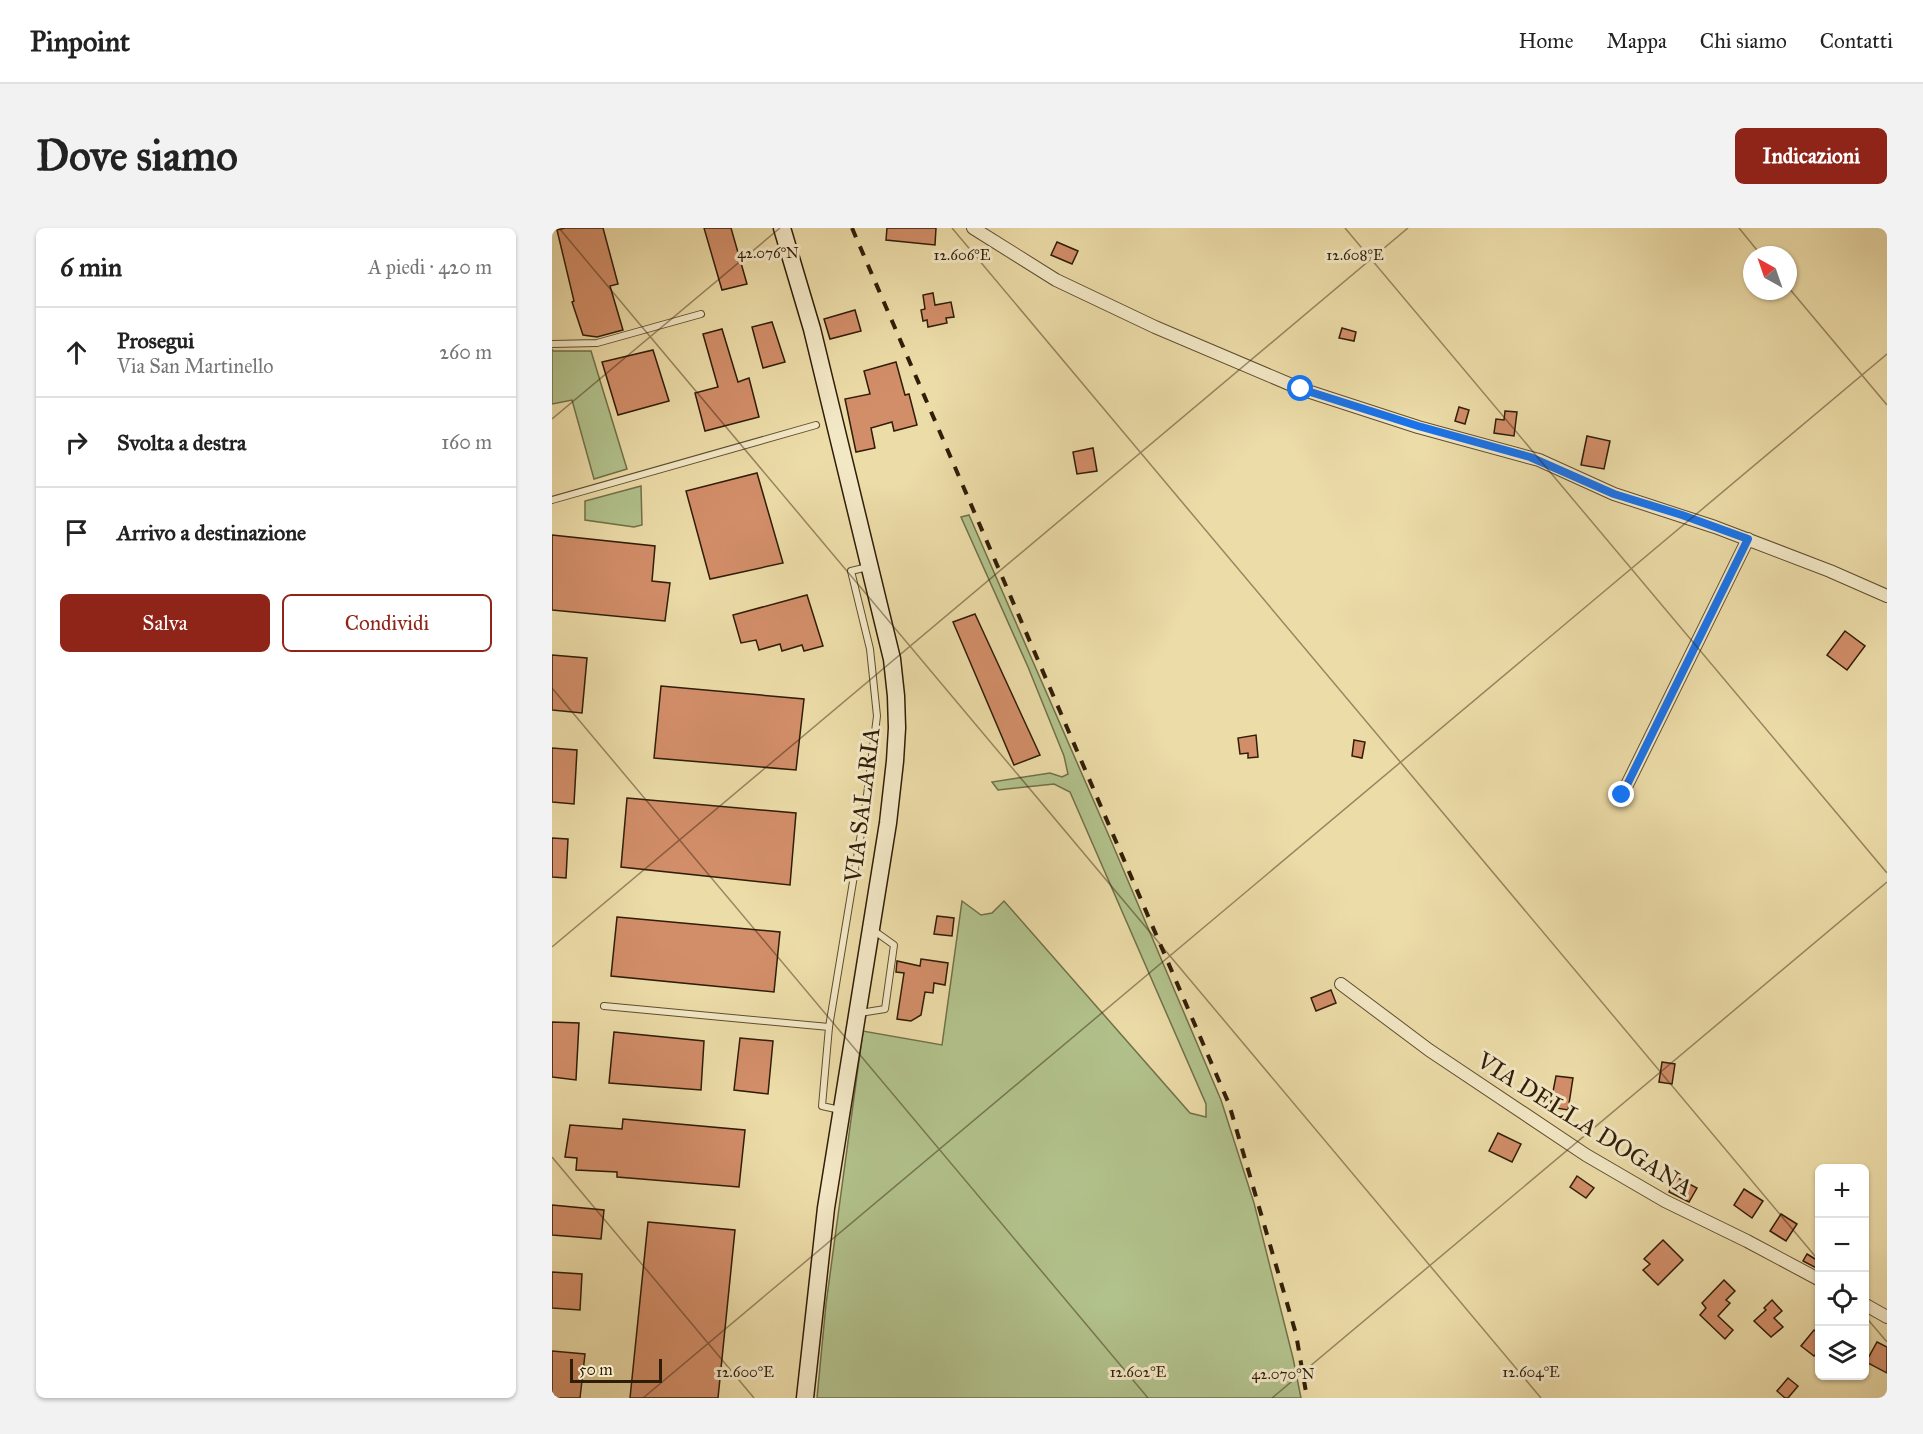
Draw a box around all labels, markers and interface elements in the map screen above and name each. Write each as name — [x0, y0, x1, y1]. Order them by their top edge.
text: Pinpoint — [30, 24, 130, 59]
text: Home — [1519, 28, 1573, 54]
text: Mappa — [1606, 28, 1667, 54]
text: Chi siamo — [1700, 28, 1787, 54]
text: Contatti — [1820, 28, 1893, 54]
button: Indicazioni — [1735, 128, 1887, 184]
text: Dove siamo — [36, 130, 238, 182]
text: 42.076°N — [737, 244, 799, 262]
text: 12.606°E — [933, 246, 991, 264]
text: 12.608°E — [1326, 246, 1384, 264]
north arrow — [1743, 246, 1797, 300]
text: 6 min — [60, 251, 122, 283]
text: A piedi · 420 m — [368, 255, 492, 279]
text: Prosegui — [117, 327, 194, 354]
icon: ahead — [60, 336, 93, 369]
text: 260 m — [439, 340, 492, 364]
text: Via San Martinello — [117, 354, 273, 378]
route start — [1287, 375, 1313, 401]
icon: right — [60, 426, 93, 459]
text: Svolta a destra — [117, 429, 246, 456]
text: 160 m — [441, 430, 492, 454]
icon: arrive — [60, 516, 93, 549]
text: Arrivo a destinazione — [117, 519, 306, 546]
button: Salva — [60, 594, 270, 652]
button: Condividi — [282, 594, 492, 652]
street label: VIA SALARIA — [837, 726, 886, 885]
route end — [1608, 781, 1634, 807]
street label: VIA DELLA DOGANA — [1471, 1045, 1698, 1203]
map controls — [1815, 1164, 1869, 1380]
button: + — [1815, 1164, 1869, 1218]
button: − — [1815, 1218, 1869, 1272]
button: locate — [1815, 1272, 1869, 1326]
button: layers — [1815, 1326, 1869, 1380]
scale bar — [570, 1356, 662, 1384]
text: 50 m — [579, 1360, 613, 1379]
text: 12.600°E — [716, 1363, 774, 1381]
text: 12.602°E — [1110, 1363, 1167, 1381]
text: 12.604°E — [1502, 1363, 1560, 1381]
text: 42.070°N — [1252, 1365, 1315, 1383]

